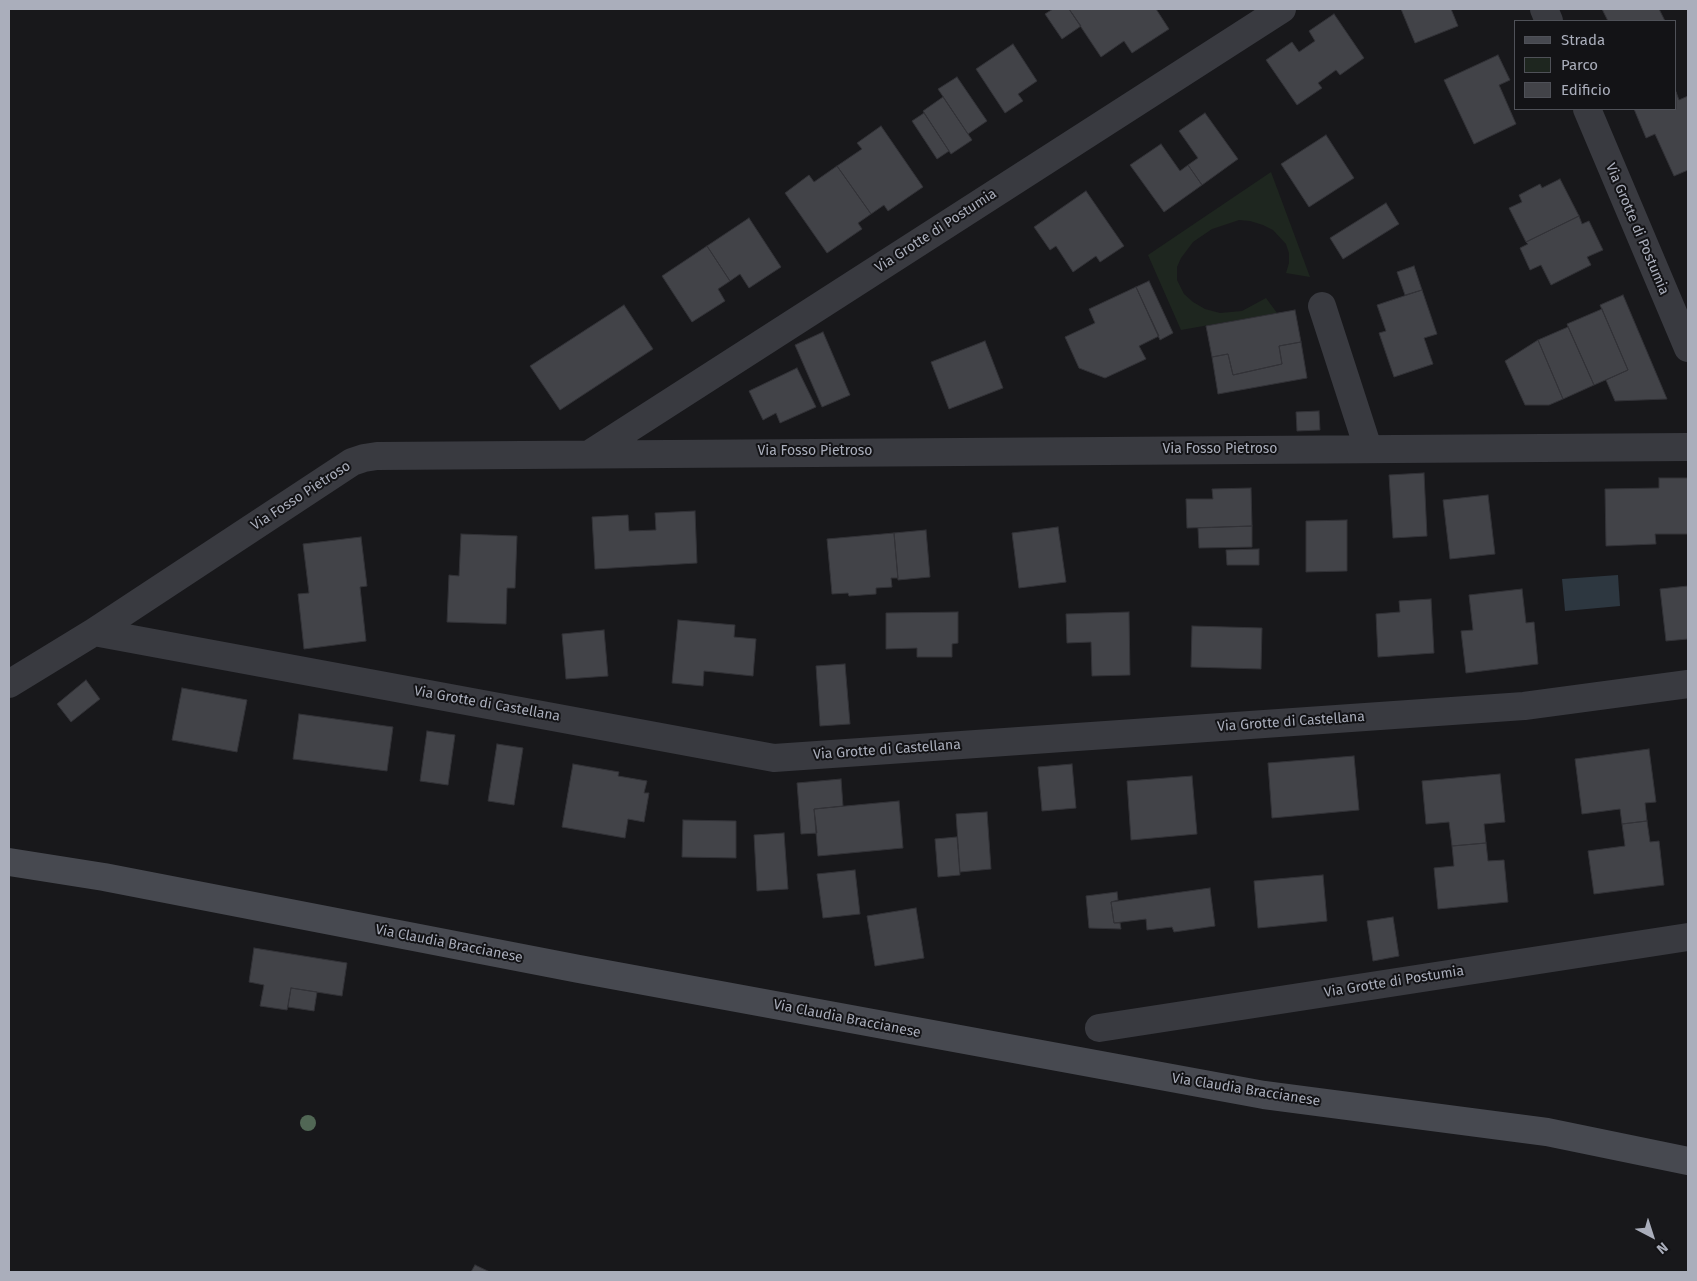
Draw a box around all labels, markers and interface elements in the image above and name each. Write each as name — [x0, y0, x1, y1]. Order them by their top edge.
legend — [1514, 20, 1677, 110]
text: Strada — [1561, 31, 1605, 49]
text: Parco — [1561, 56, 1598, 74]
text: Edificio — [1561, 81, 1611, 99]
street label: Via Grotte di Postumia — [1602, 161, 1672, 297]
street label: Via Grotte di Postumia — [872, 185, 1000, 277]
street label: Via Fosso Pietroso — [1162, 441, 1278, 457]
street label: Via Fosso Pietroso — [757, 443, 873, 459]
street label: Via Fosso Pietroso — [248, 458, 354, 534]
street label: Via Grotte di Castellana — [413, 683, 561, 725]
street label: Via Grotte di Castellana — [1217, 708, 1365, 736]
street label: Via Grotte di Castellana — [813, 736, 961, 764]
street label: Via Claudia Braccianese — [374, 921, 524, 967]
street label: Via Grotte di Postumia — [1323, 963, 1465, 1001]
street label: Via Claudia Braccianese — [772, 996, 922, 1042]
street label: Via Claudia Braccianese — [1171, 1070, 1321, 1110]
north arrow — [1627, 1211, 1677, 1261]
text: N — [1653, 1238, 1671, 1257]

